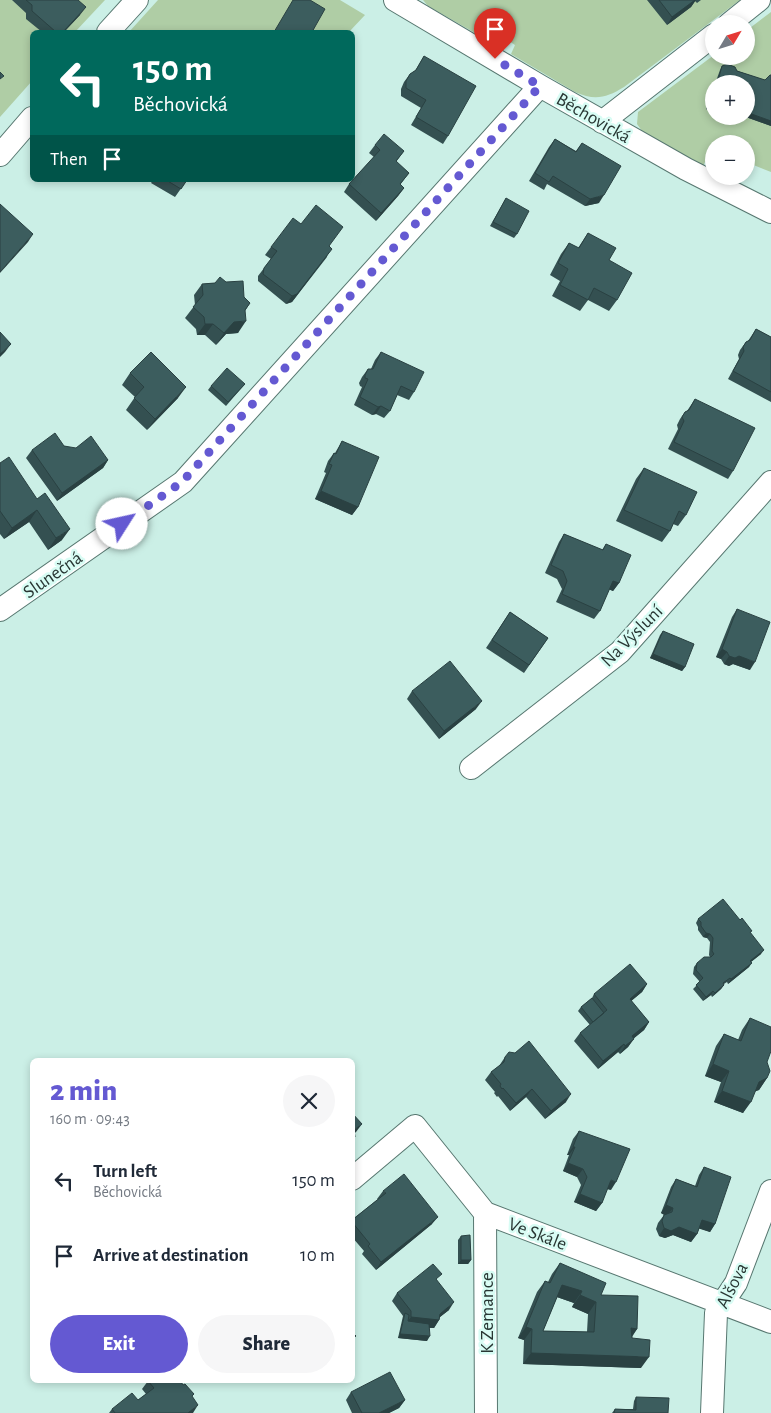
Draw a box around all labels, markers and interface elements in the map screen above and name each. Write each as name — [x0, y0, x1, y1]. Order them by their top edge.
pin — [474, 8, 516, 59]
icon: arrive — [481, 15, 509, 43]
north arrow — [705, 15, 755, 65]
map controls — [705, 15, 755, 185]
icon: left — [50, 50, 115, 115]
text: 150 m — [133, 52, 213, 87]
button: + — [705, 75, 755, 125]
street label: Běchovická — [553, 90, 634, 147]
text: Běchovická — [133, 93, 228, 115]
button: − — [705, 135, 755, 185]
icon: arrive — [98, 145, 126, 173]
text: Then — [50, 150, 88, 169]
position arrow — [95, 497, 147, 549]
street label: Slunečná — [20, 548, 86, 602]
street label: Na Výsluní — [598, 601, 667, 670]
button: close — [283, 1075, 335, 1127]
text: 2 min — [50, 1076, 117, 1106]
text: 160 m · 09:43 — [50, 1111, 130, 1127]
text: Turn left — [93, 1162, 157, 1181]
icon: left — [50, 1167, 78, 1195]
text: 150 m — [292, 1171, 335, 1190]
text: Běchovická — [93, 1184, 162, 1200]
street label: Ve Skále — [506, 1215, 569, 1254]
icon: arrive — [50, 1242, 78, 1270]
text: Arrive at destination — [93, 1246, 249, 1265]
text: 10 m — [300, 1246, 335, 1265]
street label: Alšova — [713, 1260, 752, 1312]
street label: K Zemance — [478, 1272, 497, 1354]
button: Exit — [50, 1315, 188, 1373]
button: Share — [198, 1315, 335, 1373]

